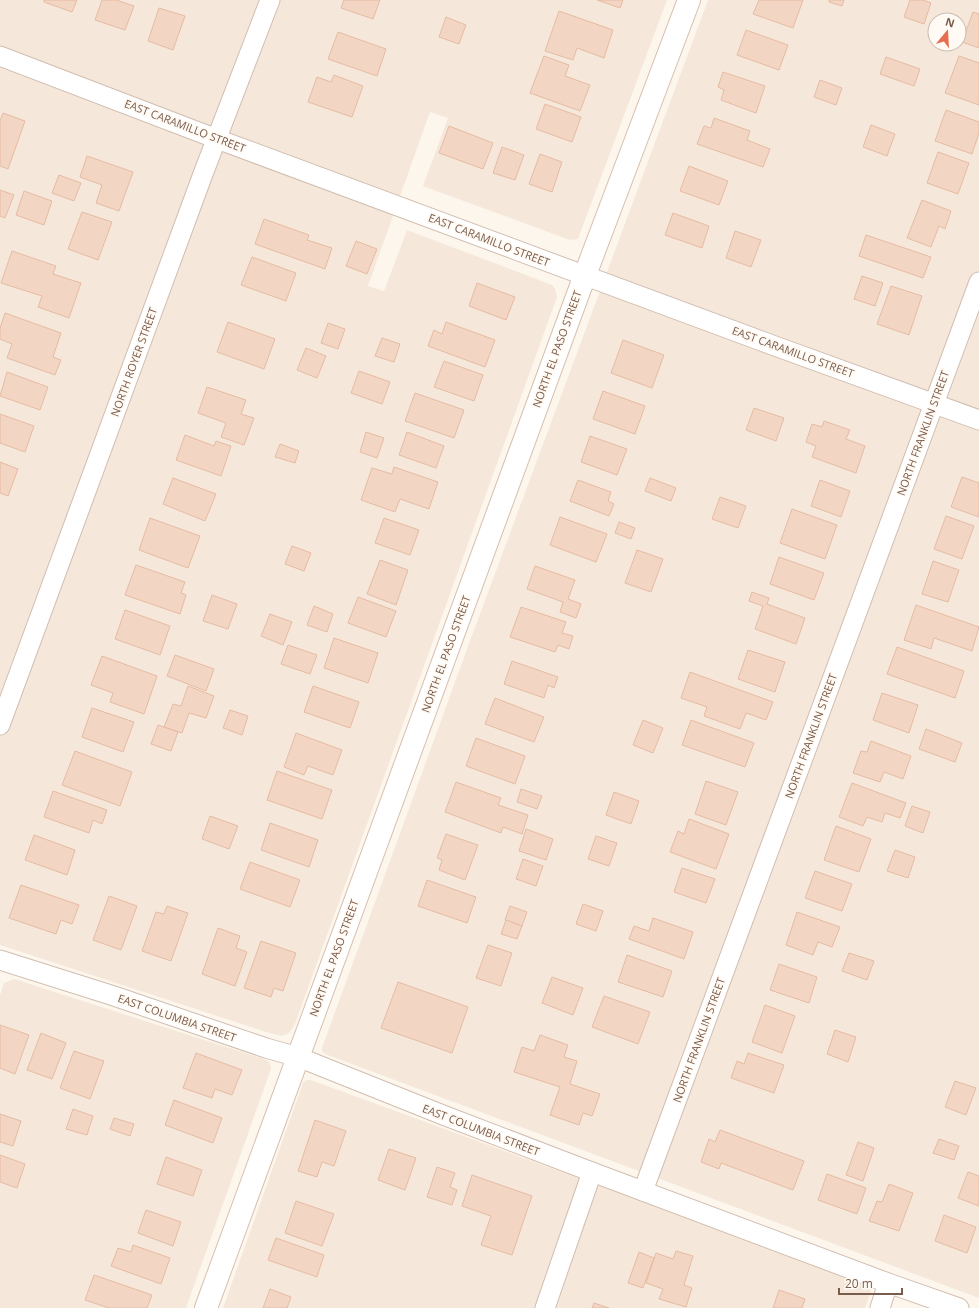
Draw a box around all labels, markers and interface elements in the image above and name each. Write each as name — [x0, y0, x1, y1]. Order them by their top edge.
north arrow — [927, 12, 967, 52]
text: N — [944, 13, 957, 31]
street label: EAST CARAMILLO STREET — [122, 95, 248, 156]
street label: EAST CARAMILLO STREET — [426, 209, 552, 270]
street label: NORTH EL PASO STREET — [528, 288, 585, 409]
street label: NORTH ROYER STREET — [107, 305, 160, 418]
street label: EAST CARAMILLO STREET — [730, 322, 856, 381]
street label: NORTH FRANKLIN STREET — [893, 368, 952, 498]
street label: NORTH EL PASO STREET — [417, 593, 474, 714]
street label: NORTH FRANKLIN STREET — [781, 671, 840, 801]
street label: NORTH EL PASO STREET — [305, 897, 362, 1018]
street label: NORTH FRANKLIN STREET — [669, 975, 728, 1105]
street label: EAST COLUMBIA STREET — [116, 990, 238, 1045]
street label: EAST COLUMBIA STREET — [420, 1100, 542, 1159]
scale bar — [839, 1270, 902, 1296]
text: 20 m — [845, 1275, 873, 1292]

